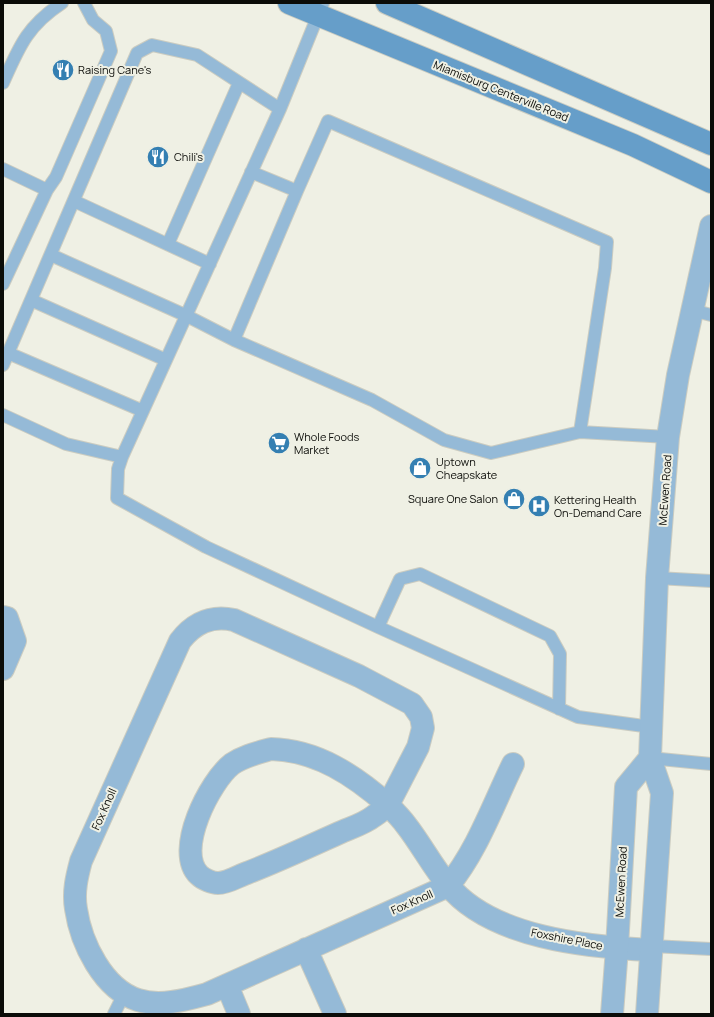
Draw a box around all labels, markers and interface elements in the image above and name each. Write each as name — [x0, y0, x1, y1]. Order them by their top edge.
restaurant icon: Raising Cane's — [50, 57, 76, 83]
street label: Miamisburg Centerville Road — [431, 57, 571, 125]
place label: Raising Cane's — [78, 62, 152, 77]
restaurant icon: Chili's — [145, 144, 171, 170]
place label: Chili's — [174, 149, 203, 164]
place label: Whole Foods Market — [294, 429, 359, 457]
supermarket icon: Whole Foods Market — [266, 430, 292, 456]
place label: Uptown Cheapskate — [436, 454, 498, 482]
street label: McEwen Road — [655, 454, 674, 526]
shop icon: Uptown Cheapskate — [407, 455, 433, 481]
shop icon: Square One Salon — [501, 486, 527, 512]
place label: Square One Salon — [408, 491, 498, 506]
place label: Kettering Health On-Demand Care — [554, 492, 642, 520]
hospital icon: Kettering Health On-Demand Care — [526, 493, 552, 519]
street label: Fox Knoll — [88, 785, 119, 832]
street label: McEwen Road — [611, 846, 630, 918]
street label: Fox Knoll — [388, 886, 435, 917]
street label: Foxshire Place — [530, 924, 605, 953]

